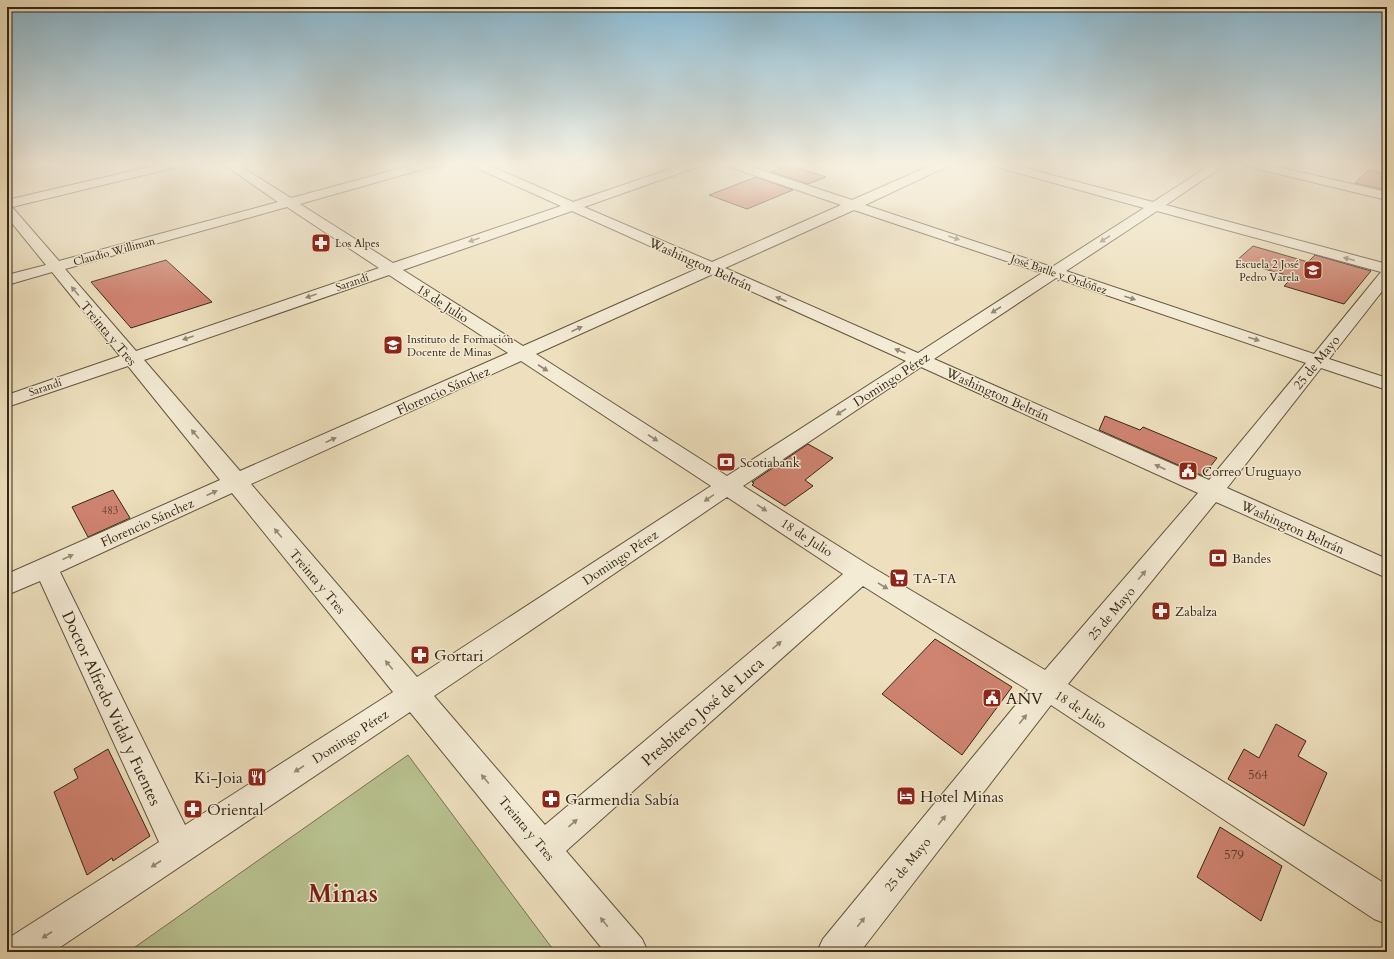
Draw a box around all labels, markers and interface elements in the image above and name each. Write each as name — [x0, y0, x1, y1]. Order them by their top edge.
pharmacy icon: Los Alpes — [310, 232, 332, 254]
street label: Claudio Williman — [72, 233, 157, 270]
street label: Washington Beltrán — [645, 234, 756, 296]
one-way arrow — [1100, 235, 1111, 242]
place label: Los Alpes — [335, 236, 380, 251]
one-way arrow — [948, 236, 960, 242]
one-way arrow — [467, 238, 479, 244]
street label: José Batlle y Ordóñez — [1007, 250, 1109, 298]
one-way arrow — [1343, 256, 1355, 262]
place label: Escuela 2 José Pedro Varela — [1235, 257, 1299, 285]
school or university icon: Escuela 2 José Pedro Varela — [1302, 259, 1324, 281]
street label: Sarandí — [334, 270, 371, 295]
street label: 18 de Julio — [413, 280, 472, 327]
one-way arrow — [70, 286, 79, 297]
one-way arrow — [305, 293, 317, 299]
one-way arrow — [1125, 295, 1137, 301]
one-way arrow — [775, 296, 787, 302]
street label: Treinta y Tres — [76, 297, 141, 370]
one-way arrow — [991, 306, 1002, 313]
one-way arrow — [572, 326, 583, 332]
place label: Instituto de Formación Docente de Minas — [407, 332, 514, 360]
street label: 25 de Mayo — [1289, 332, 1344, 394]
school or university icon: Instituto de Formación Docente de Minas — [382, 334, 404, 356]
one-way arrow — [182, 336, 194, 342]
one-way arrow — [1248, 336, 1260, 342]
street label: Domingo Pérez — [850, 348, 933, 411]
one-way arrow — [894, 348, 906, 354]
street label: Florencio Sánchez — [394, 362, 493, 420]
one-way arrow — [538, 364, 549, 372]
street label: Washington Beltrán — [942, 364, 1053, 426]
street label: Sarandí — [27, 375, 64, 400]
one-way arrow — [835, 408, 847, 415]
one-way arrow — [190, 428, 199, 439]
one-way arrow — [648, 434, 658, 442]
one-way arrow — [325, 437, 337, 443]
bank icon: Scotiabank — [715, 451, 737, 473]
place label: Scotiabank — [740, 454, 800, 472]
public building icon: Correo Uruguayo — [1177, 460, 1199, 482]
place label: Correo Uruguayo — [1202, 463, 1301, 481]
one-way arrow — [1154, 464, 1166, 470]
one-way arrow — [207, 490, 218, 496]
street label: Florencio Sánchez — [98, 494, 197, 552]
one-way arrow — [704, 494, 714, 502]
street label: Washington Beltrán — [1237, 497, 1348, 559]
house number: 483 — [102, 503, 119, 518]
one-way arrow — [757, 504, 767, 512]
street label: 18 de Julio — [777, 514, 836, 561]
street label: Domingo Pérez — [579, 526, 662, 590]
one-way arrow — [274, 528, 283, 538]
street label: Treinta y Tres — [285, 545, 350, 618]
bank icon: Bandes — [1207, 547, 1229, 569]
place label: Bandes — [1232, 550, 1271, 568]
one-way arrow — [63, 554, 75, 560]
supermarket icon: TA-TA — [888, 567, 910, 589]
place label: TA-TA — [913, 570, 957, 588]
one-way arrow — [1137, 570, 1146, 581]
one-way arrow — [877, 583, 889, 590]
street label: 25 de Mayo — [1084, 583, 1140, 644]
pharmacy icon: Zabalza — [1150, 600, 1172, 622]
place label: Zabalza — [1175, 603, 1218, 621]
street label: Doctor Alfredo Vidal y Fuentes — [56, 608, 166, 809]
one-way arrow — [772, 641, 782, 650]
pharmacy icon: Gortari — [409, 644, 431, 666]
place label: Gortari — [434, 645, 484, 667]
street label: Presbítero José de Luca — [637, 652, 769, 771]
one-way arrow — [384, 659, 393, 670]
street label: 18 de Julio — [1051, 686, 1110, 733]
public building icon: ANV — [981, 687, 1003, 709]
place label: ANV — [1006, 688, 1043, 710]
street label: Domingo Pérez — [309, 705, 392, 768]
one-way arrow — [1019, 713, 1028, 724]
restaurant icon: Ki-Joia — [246, 766, 268, 788]
one-way arrow — [294, 766, 305, 773]
house number: 564 — [1248, 766, 1268, 784]
place label: Ki-Joia — [194, 767, 243, 789]
one-way arrow — [481, 774, 490, 784]
hotel icon: Hotel Minas — [895, 785, 917, 807]
place label: Hotel Minas — [920, 786, 1004, 808]
pharmacy icon: Garmendia Sabía — [540, 788, 562, 810]
place label: Garmendia Sabía — [565, 789, 680, 811]
street label: Treinta y Tres — [494, 792, 559, 865]
pharmacy icon: Oriental — [182, 798, 204, 820]
place label: Oriental — [207, 799, 264, 821]
one-way arrow — [938, 815, 946, 826]
one-way arrow — [568, 818, 579, 827]
street label: 25 de Mayo — [880, 834, 935, 896]
house number: 579 — [1224, 846, 1244, 864]
one-way arrow — [150, 860, 161, 867]
district label: Minas — [308, 877, 378, 911]
one-way arrow — [600, 916, 609, 927]
one-way arrow — [856, 916, 865, 927]
one-way arrow — [42, 931, 52, 939]

